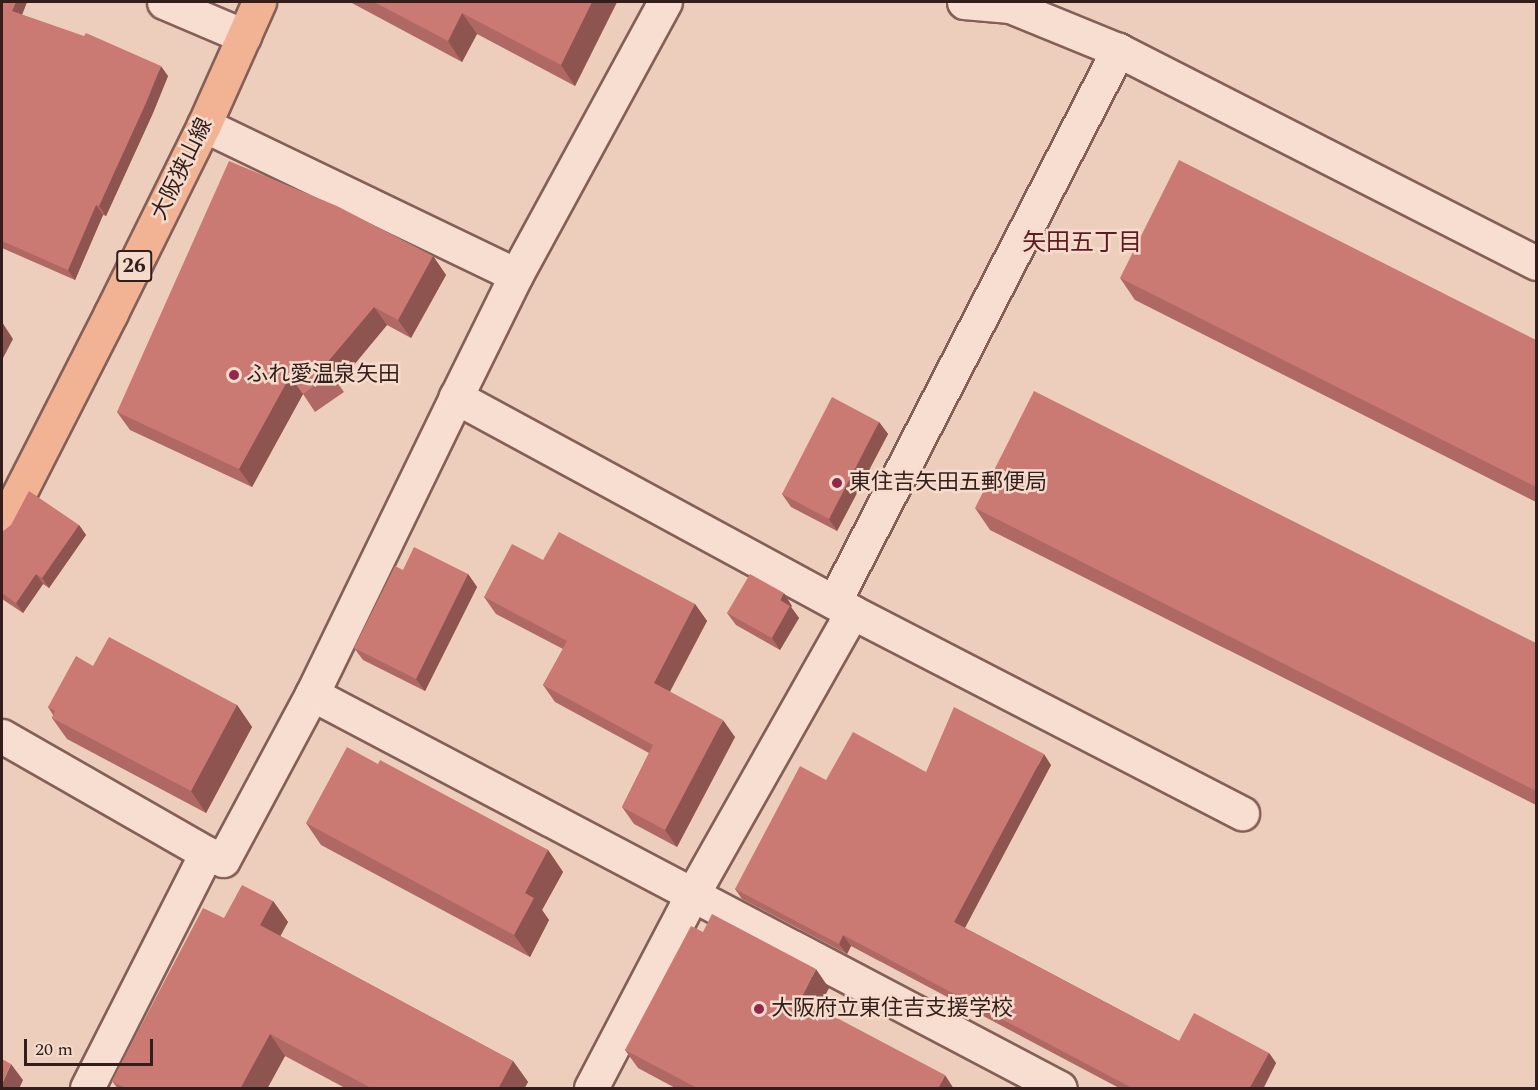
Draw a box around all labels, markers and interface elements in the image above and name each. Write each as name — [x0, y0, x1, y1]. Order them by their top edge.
street label: 大阪狭山線 — [146, 114, 218, 224]
district label: 矢田五丁目 — [1022, 230, 1142, 258]
road number: 26 — [116, 248, 152, 284]
place label: ふれ愛温泉矢田 — [246, 362, 400, 388]
marker: ふれ愛温泉矢田 — [227, 368, 241, 382]
place label: 東住吉矢田五郵便局 — [849, 470, 1047, 496]
marker: 東住吉矢田五郵便局 — [830, 476, 844, 490]
place label: 大阪府立東住吉支援学校 — [771, 996, 1013, 1022]
marker: 大阪府立東住吉支援学校 — [752, 1002, 766, 1016]
scale bar — [27, 1027, 156, 1065]
text: 20 m — [35, 1036, 73, 1063]

